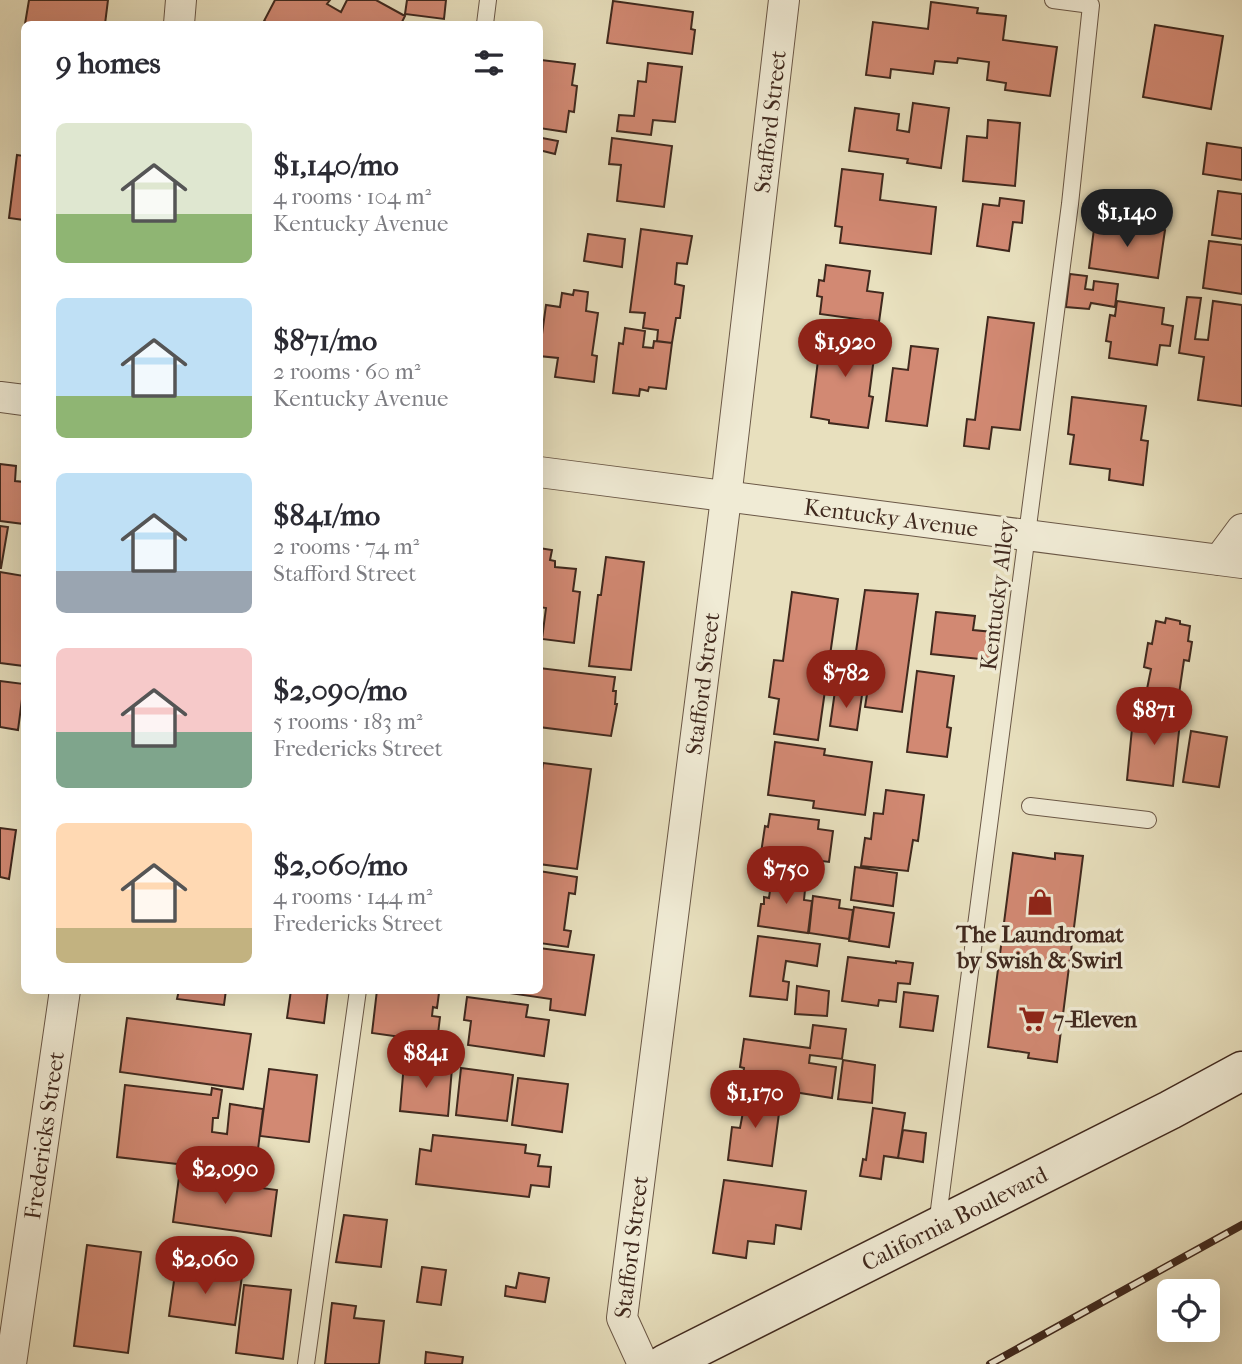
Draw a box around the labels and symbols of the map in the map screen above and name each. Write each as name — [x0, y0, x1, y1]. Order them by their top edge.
street label: Stafford Street — [749, 49, 792, 195]
pin: $1,140 — [1070, 190, 1184, 249]
pin: $1,920 — [788, 320, 902, 379]
street label: Kentucky Avenue — [802, 493, 980, 543]
street label: Kentucky Alley — [975, 517, 1020, 672]
street label: Stafford Street — [681, 611, 725, 757]
pin: $782 — [805, 650, 887, 710]
pin: $871 — [1113, 688, 1195, 747]
pin: $750 — [745, 846, 827, 906]
shop icon: The Laundromat by Swish & Swirl — [1025, 887, 1055, 917]
place label: The Laundromat by Swish & Swirl — [955, 921, 1125, 974]
supermarket icon: 7-Eleven — [1017, 1004, 1047, 1034]
place label: 7-Eleven — [1052, 1006, 1138, 1033]
pin: $841 — [385, 1030, 467, 1090]
street label: Fredericks Street — [19, 1050, 70, 1221]
pin: $1,170 — [698, 1070, 812, 1130]
pin: $2,090 — [168, 1146, 282, 1206]
street label: California Boulevard — [857, 1161, 1052, 1277]
street label: Stafford Street — [609, 1174, 654, 1320]
pin: $2,060 — [148, 1236, 262, 1296]

